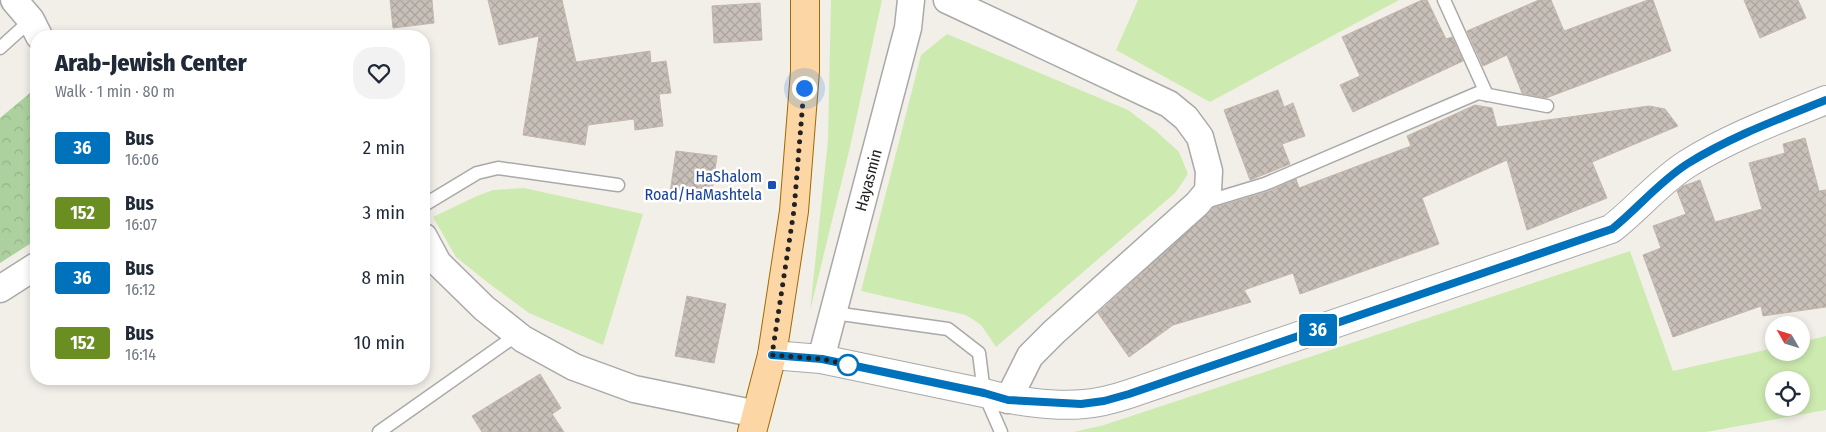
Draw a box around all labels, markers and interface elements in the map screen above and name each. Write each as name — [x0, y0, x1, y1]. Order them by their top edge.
button: heart — [353, 47, 405, 99]
text: Arab-Jewish Center — [55, 49, 247, 77]
your location — [792, 76, 817, 101]
text: Walk · 1 min · 80 m — [55, 82, 175, 101]
text: Bus — [125, 127, 154, 150]
text: 2 min — [363, 136, 405, 159]
text: 36 — [74, 137, 91, 159]
street label: Hayasmin — [851, 147, 886, 213]
text: 16:06 — [125, 150, 159, 169]
place label: HaShalom Road/HaMashtela — [645, 167, 762, 204]
marker: HaShalom Road/HaMashtela — [766, 179, 778, 191]
text: Bus — [125, 192, 154, 215]
text: 3 min — [363, 201, 405, 224]
text: 152 — [70, 202, 95, 224]
text: 16:07 — [125, 215, 157, 234]
text: Bus — [125, 257, 154, 280]
text: 8 min — [362, 266, 405, 289]
text: 36 — [74, 267, 91, 289]
text: 16:12 — [125, 280, 155, 299]
line badge: 36 — [1296, 314, 1340, 346]
north arrow — [1765, 316, 1810, 361]
map controls — [1765, 316, 1810, 416]
text: 36 — [1309, 319, 1327, 341]
text: Bus — [125, 322, 154, 345]
text: 10 min — [354, 331, 405, 354]
text: 152 — [70, 332, 95, 354]
text: 16:14 — [125, 345, 156, 364]
unlabelled marker — [837, 354, 859, 376]
button: locate — [1765, 371, 1810, 416]

